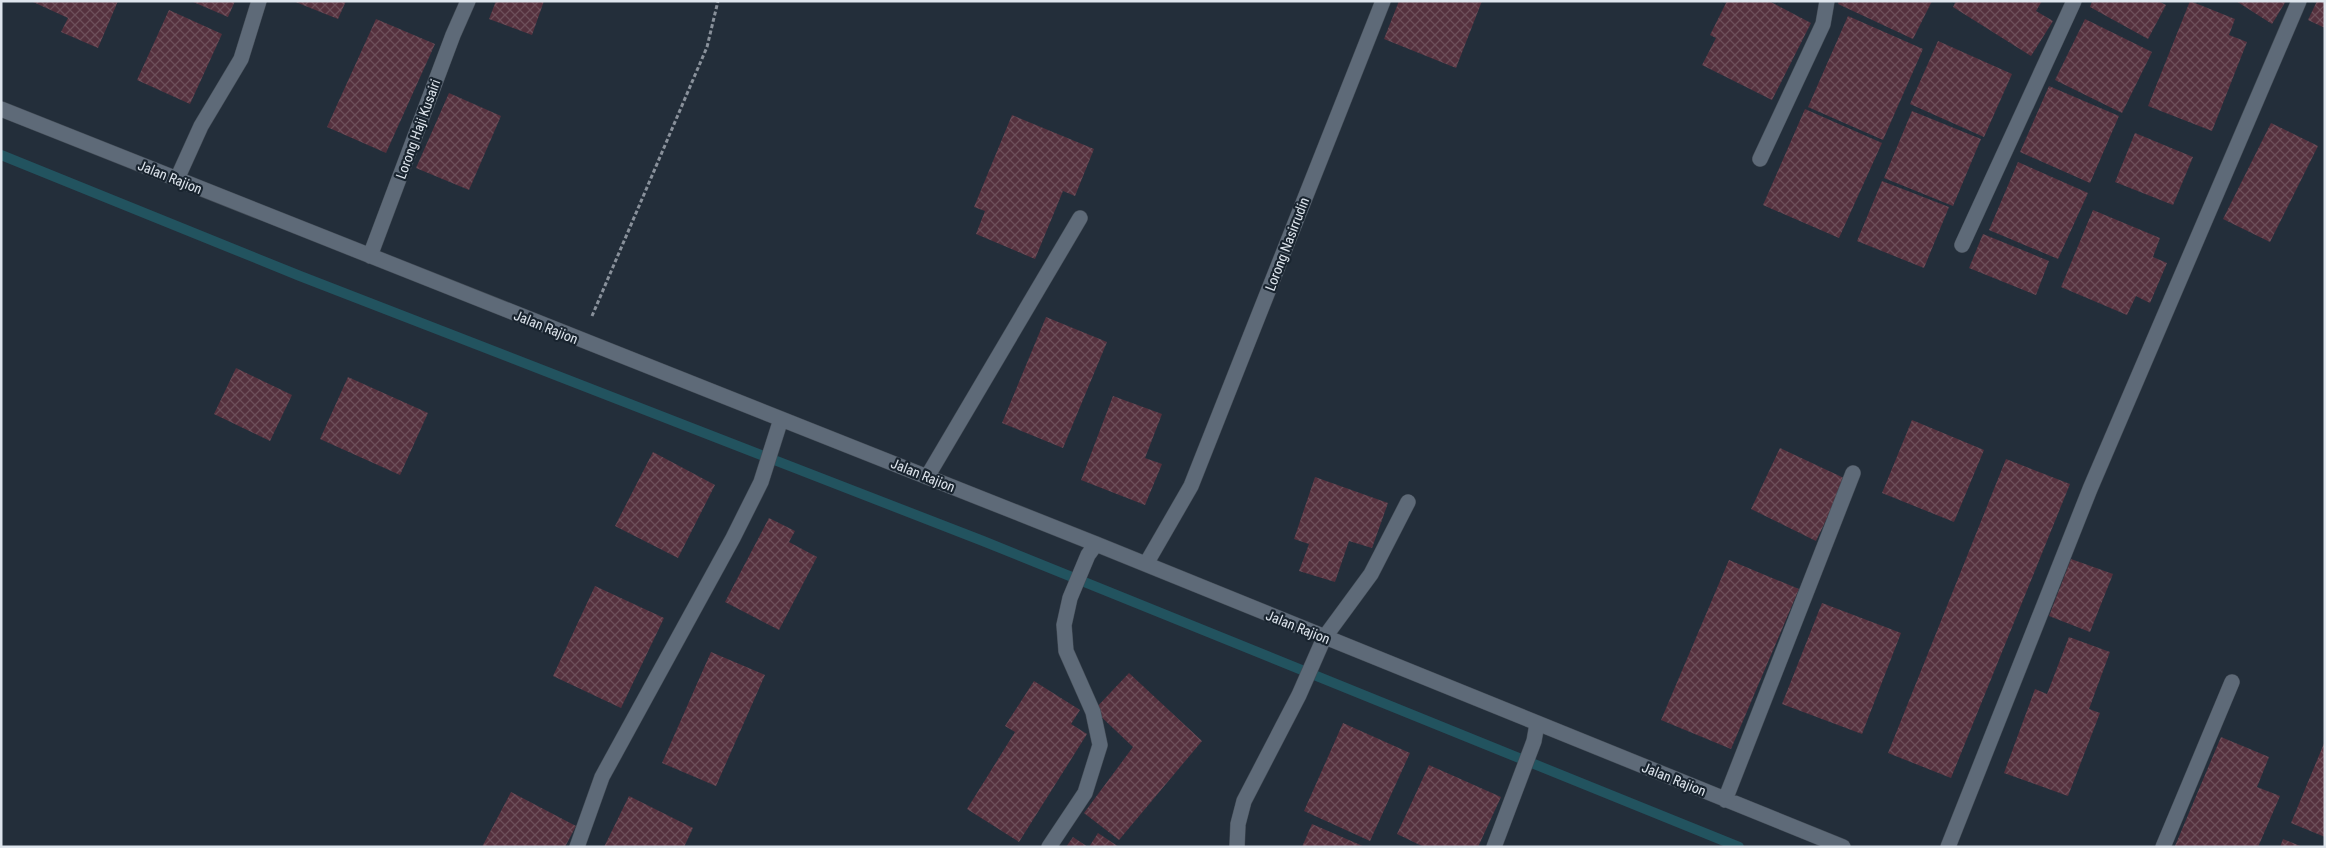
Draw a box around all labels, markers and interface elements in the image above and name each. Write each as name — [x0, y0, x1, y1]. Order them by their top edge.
street label: Lorong Haji Kusairi — [393, 77, 443, 181]
street label: Jalan Rajion — [136, 157, 204, 197]
street label: Lorong Nasirrudin — [1262, 195, 1312, 293]
street label: Jalan Rajion — [512, 307, 580, 347]
street label: Jalan Rajion — [889, 455, 957, 495]
street label: Jalan Rajion — [1264, 607, 1332, 647]
street label: Jalan Rajion — [1640, 759, 1708, 799]

